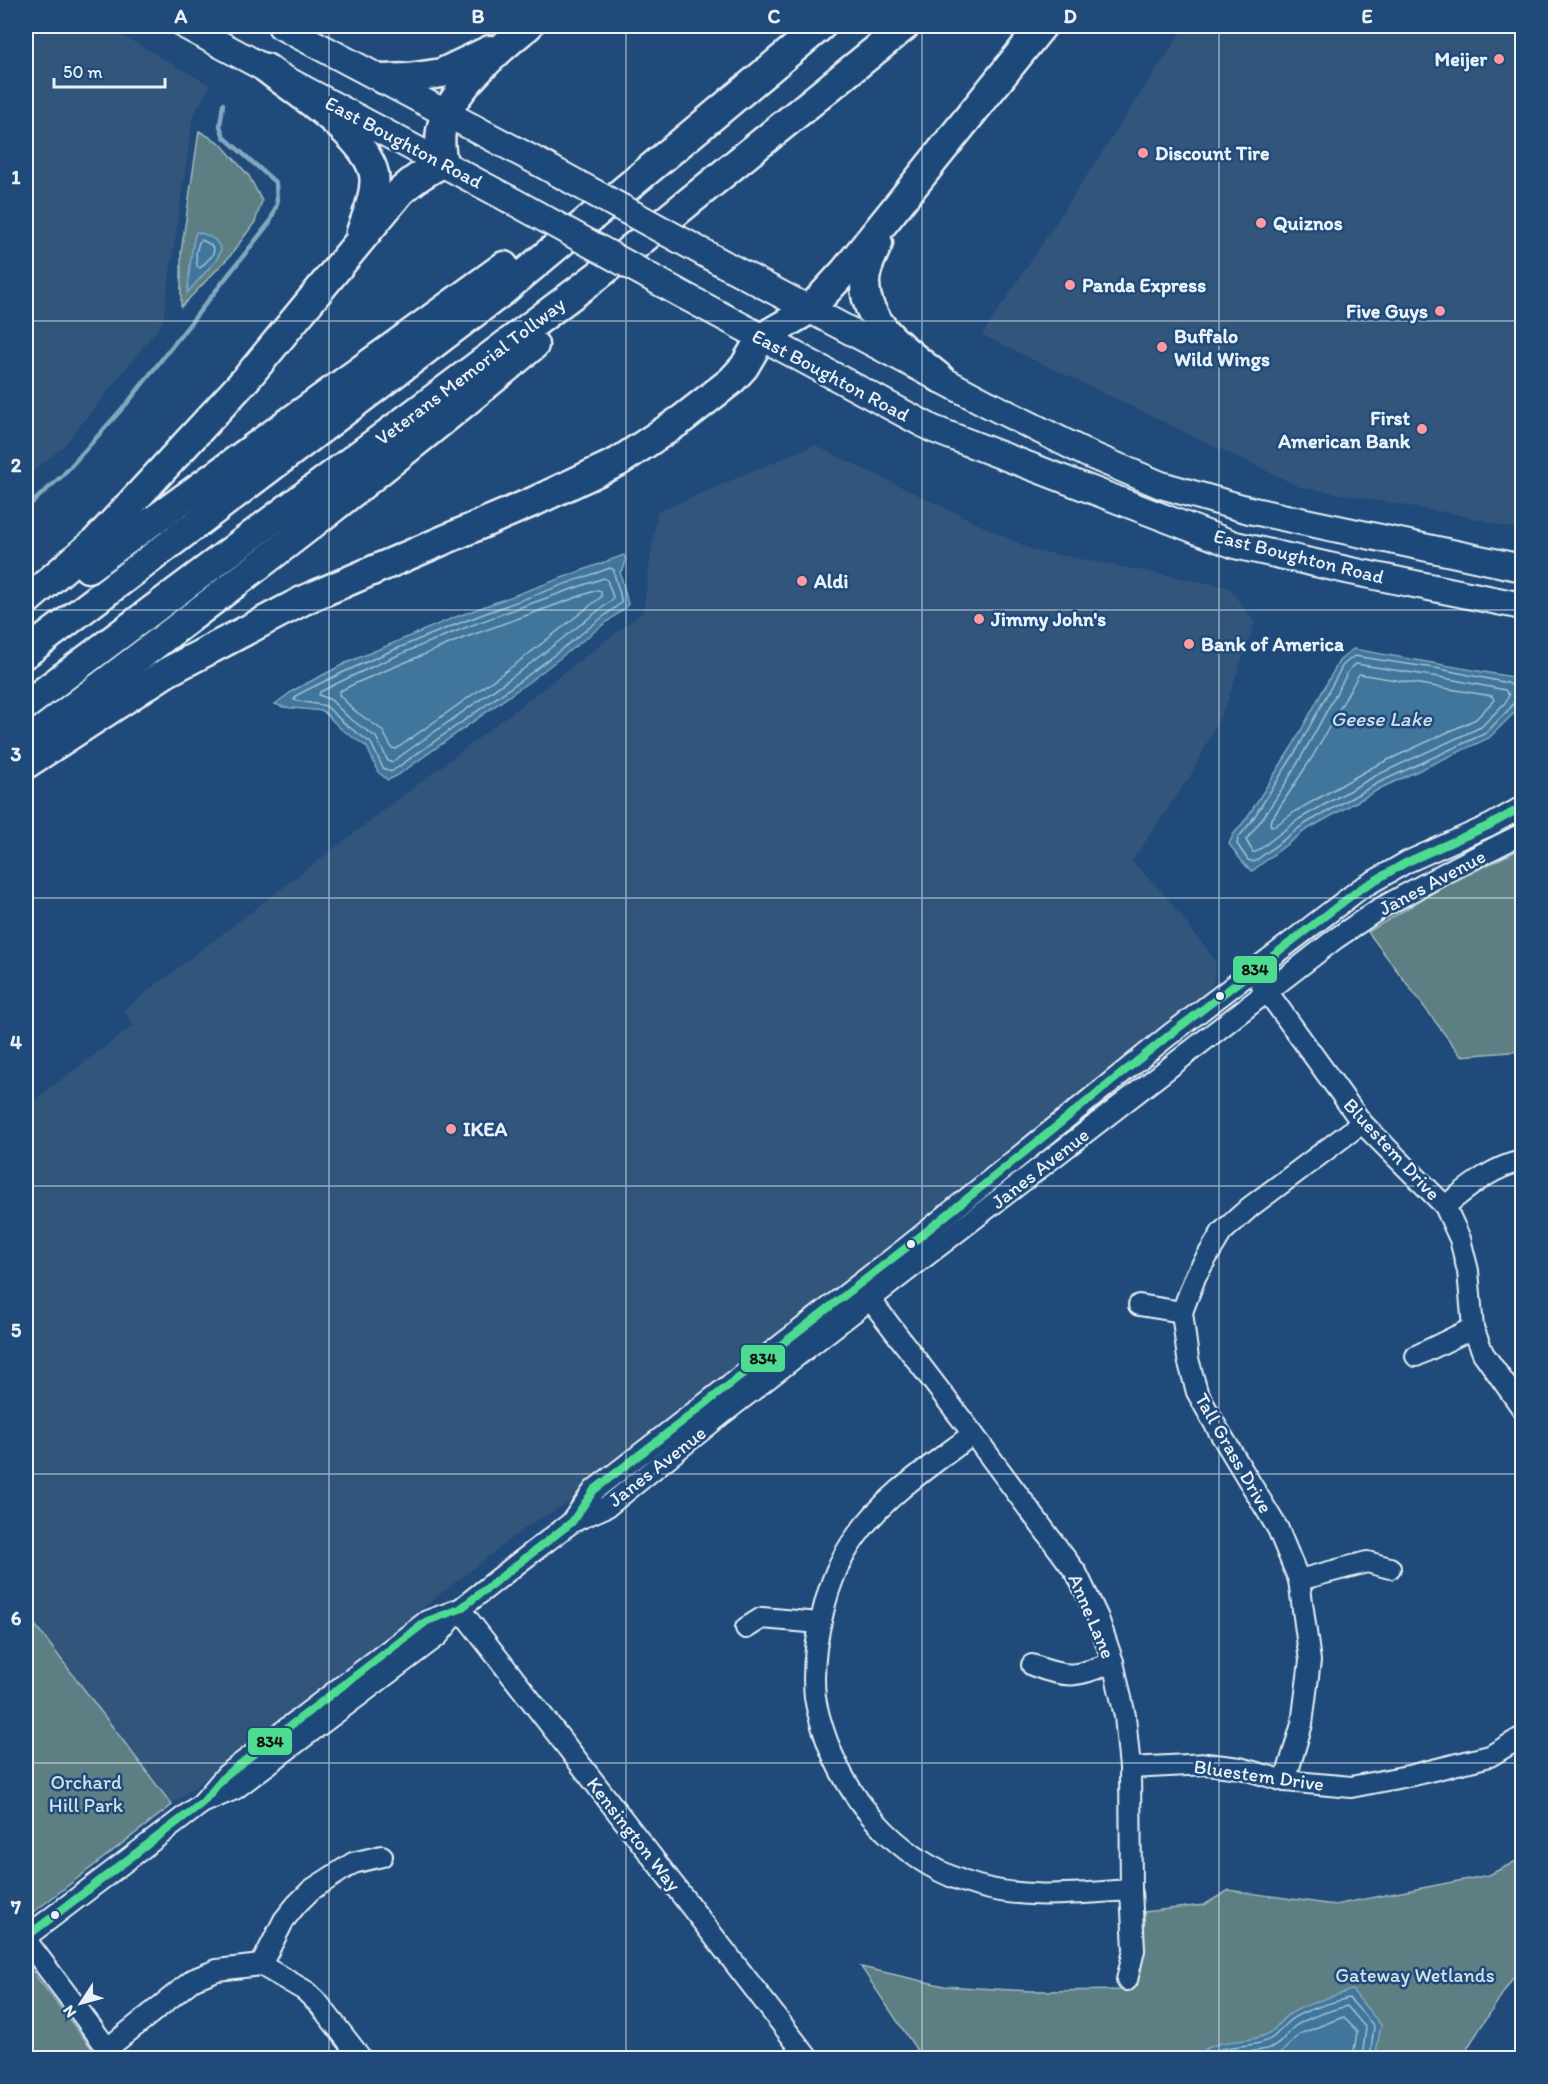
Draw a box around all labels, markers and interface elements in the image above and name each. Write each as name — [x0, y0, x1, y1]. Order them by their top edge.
text: A — [174, 4, 188, 28]
text: B — [472, 4, 485, 28]
text: C — [768, 4, 781, 28]
text: D — [1063, 4, 1077, 28]
text: E — [1361, 4, 1373, 28]
place label: Meijer — [1435, 47, 1487, 72]
scale bar — [54, 51, 165, 89]
marker: Meijer — [1492, 52, 1506, 66]
text: 50 m — [63, 61, 103, 83]
street label: East Boughton Road — [321, 90, 487, 194]
place label: Discount Tire — [1155, 141, 1270, 165]
marker: Discount Tire — [1136, 146, 1150, 160]
text: 1 — [11, 165, 21, 189]
place label: Quiznos — [1273, 211, 1343, 235]
marker: Quiznos — [1254, 216, 1268, 230]
place label: Panda Express — [1082, 273, 1206, 298]
marker: Panda Express — [1063, 278, 1077, 292]
street label: Veterans Memorial Tollway — [370, 291, 570, 450]
place label: Five Guys — [1346, 299, 1428, 324]
marker: Five Guys — [1433, 304, 1447, 318]
street label: East Boughton Road — [748, 323, 914, 427]
place label: Buffalo Wild Wings — [1174, 324, 1270, 372]
marker: Buffalo Wild Wings — [1155, 340, 1169, 354]
place label: First American Bank — [1277, 406, 1411, 453]
marker: First American Bank — [1415, 422, 1429, 436]
text: 2 — [11, 453, 22, 477]
street label: East Boughton Road — [1211, 523, 1387, 589]
place label: Aldi — [813, 569, 848, 593]
marker: Aldi — [795, 574, 809, 588]
place label: Jimmy John's — [990, 607, 1106, 632]
marker: Jimmy John's — [972, 612, 986, 626]
place label: Bank of America — [1201, 632, 1344, 656]
marker: Bank of America — [1182, 637, 1196, 651]
water label: Geese Lake — [1331, 706, 1432, 731]
text: 3 — [11, 742, 22, 766]
street label: Janes Avenue — [1374, 844, 1490, 920]
line badge: 834 — [1232, 955, 1278, 984]
text: 834 — [1241, 960, 1269, 979]
unlabelled marker — [1214, 990, 1226, 1002]
text: 4 — [10, 1030, 22, 1054]
street label: Bluestem Drive — [1338, 1093, 1446, 1205]
place label: IKEA — [463, 1117, 507, 1141]
marker: IKEA — [444, 1122, 458, 1136]
street label: Janes Avenue — [986, 1122, 1094, 1214]
unlabelled marker — [905, 1238, 917, 1250]
text: 5 — [11, 1318, 22, 1342]
line badge: 834 — [740, 1344, 786, 1373]
text: 834 — [749, 1349, 777, 1368]
street label: Tall Grass Drive — [1190, 1389, 1278, 1517]
street label: Janes Avenue — [603, 1420, 711, 1512]
street label: Anne Lane — [1063, 1570, 1121, 1662]
text: 6 — [11, 1606, 22, 1630]
line badge: 834 — [247, 1727, 293, 1756]
text: 834 — [256, 1732, 284, 1751]
street label: Bluestem Drive — [1192, 1754, 1326, 1796]
park label: Orchard Hill Park — [49, 1770, 124, 1817]
street label: Kensington Way — [582, 1772, 687, 1896]
text: 7 — [10, 1895, 21, 1919]
unlabelled marker — [49, 1909, 61, 1921]
park label: Gateway Wetlands — [1335, 1963, 1495, 1987]
north arrow — [51, 1973, 111, 2033]
text: N — [58, 2002, 80, 2021]

